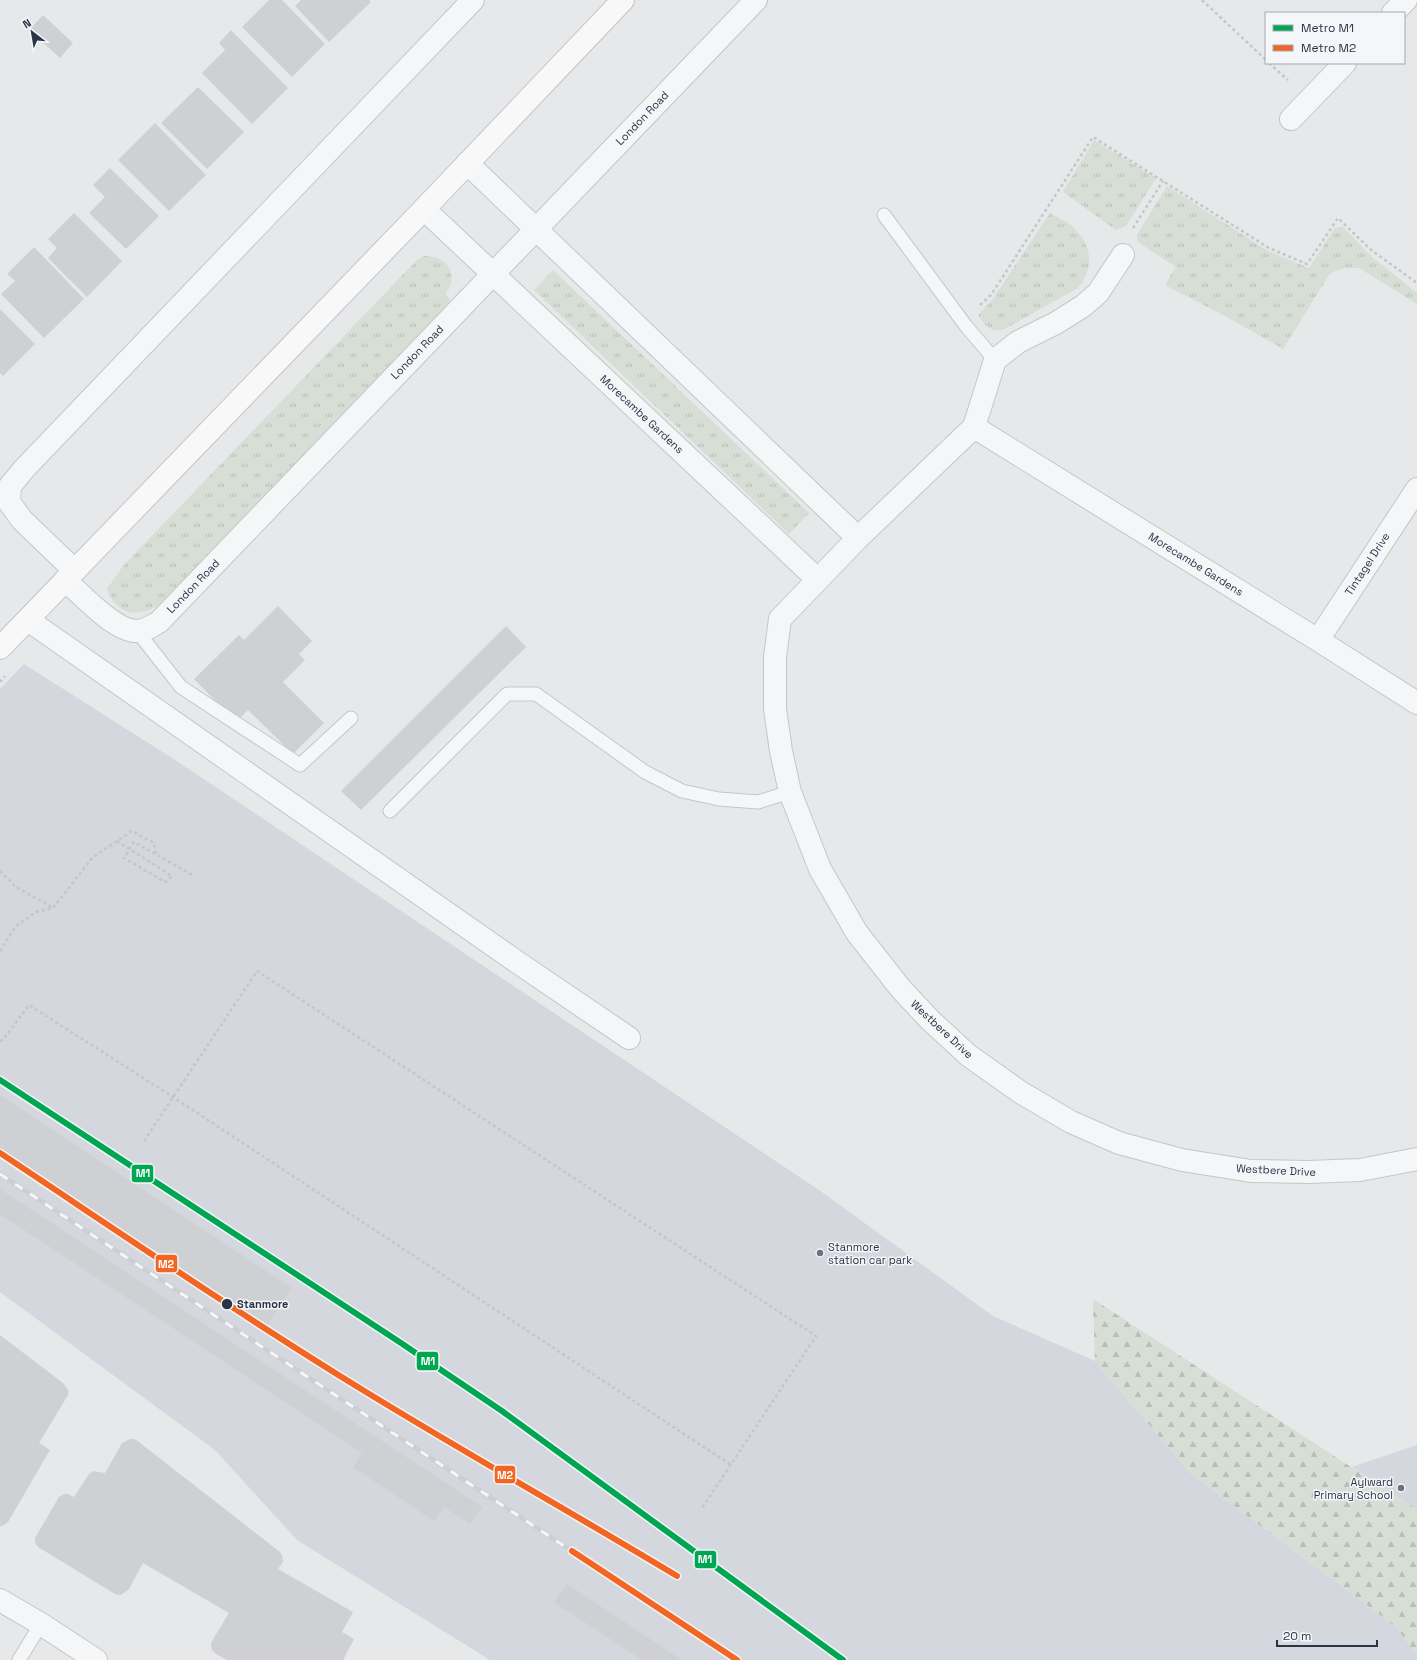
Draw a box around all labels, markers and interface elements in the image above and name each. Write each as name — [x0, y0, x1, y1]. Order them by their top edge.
north arrow — [12, 12, 52, 52]
legend — [1265, 12, 1405, 64]
text: N — [20, 16, 34, 31]
text: Metro M1 — [1301, 20, 1354, 36]
text: Metro M2 — [1301, 40, 1356, 56]
street label: London Road — [613, 88, 671, 148]
street label: London Road — [388, 322, 446, 382]
street label: Morecambe Gardens — [597, 372, 687, 457]
street label: Morecambe Gardens — [1146, 529, 1246, 599]
street label: Tintagel Drive — [1341, 530, 1393, 598]
street label: London Road — [164, 556, 222, 616]
street label: Westbere Drive — [908, 997, 976, 1061]
street label: Westbere Drive — [1236, 1161, 1316, 1179]
line badge: M1 — [131, 1164, 154, 1183]
text: M1 — [136, 1166, 150, 1180]
place label: Stanmore station car park — [828, 1240, 912, 1267]
marker: Stanmore station car park — [815, 1248, 825, 1258]
line badge: M2 — [155, 1254, 178, 1273]
text: M2 — [158, 1257, 175, 1271]
marker: Stanmore — [220, 1297, 234, 1311]
place label: Stanmore — [237, 1297, 288, 1311]
line badge: M1 — [416, 1351, 439, 1371]
text: M1 — [421, 1354, 435, 1368]
line badge: M2 — [494, 1465, 516, 1484]
text: M2 — [497, 1468, 514, 1482]
place label: Aylward Primary School — [1314, 1475, 1393, 1502]
marker: Aylward Primary School — [1396, 1483, 1406, 1493]
line badge: M1 — [694, 1550, 717, 1569]
text: M1 — [698, 1552, 712, 1566]
scale bar — [1277, 1622, 1377, 1648]
text: 20 m — [1283, 1628, 1311, 1644]

